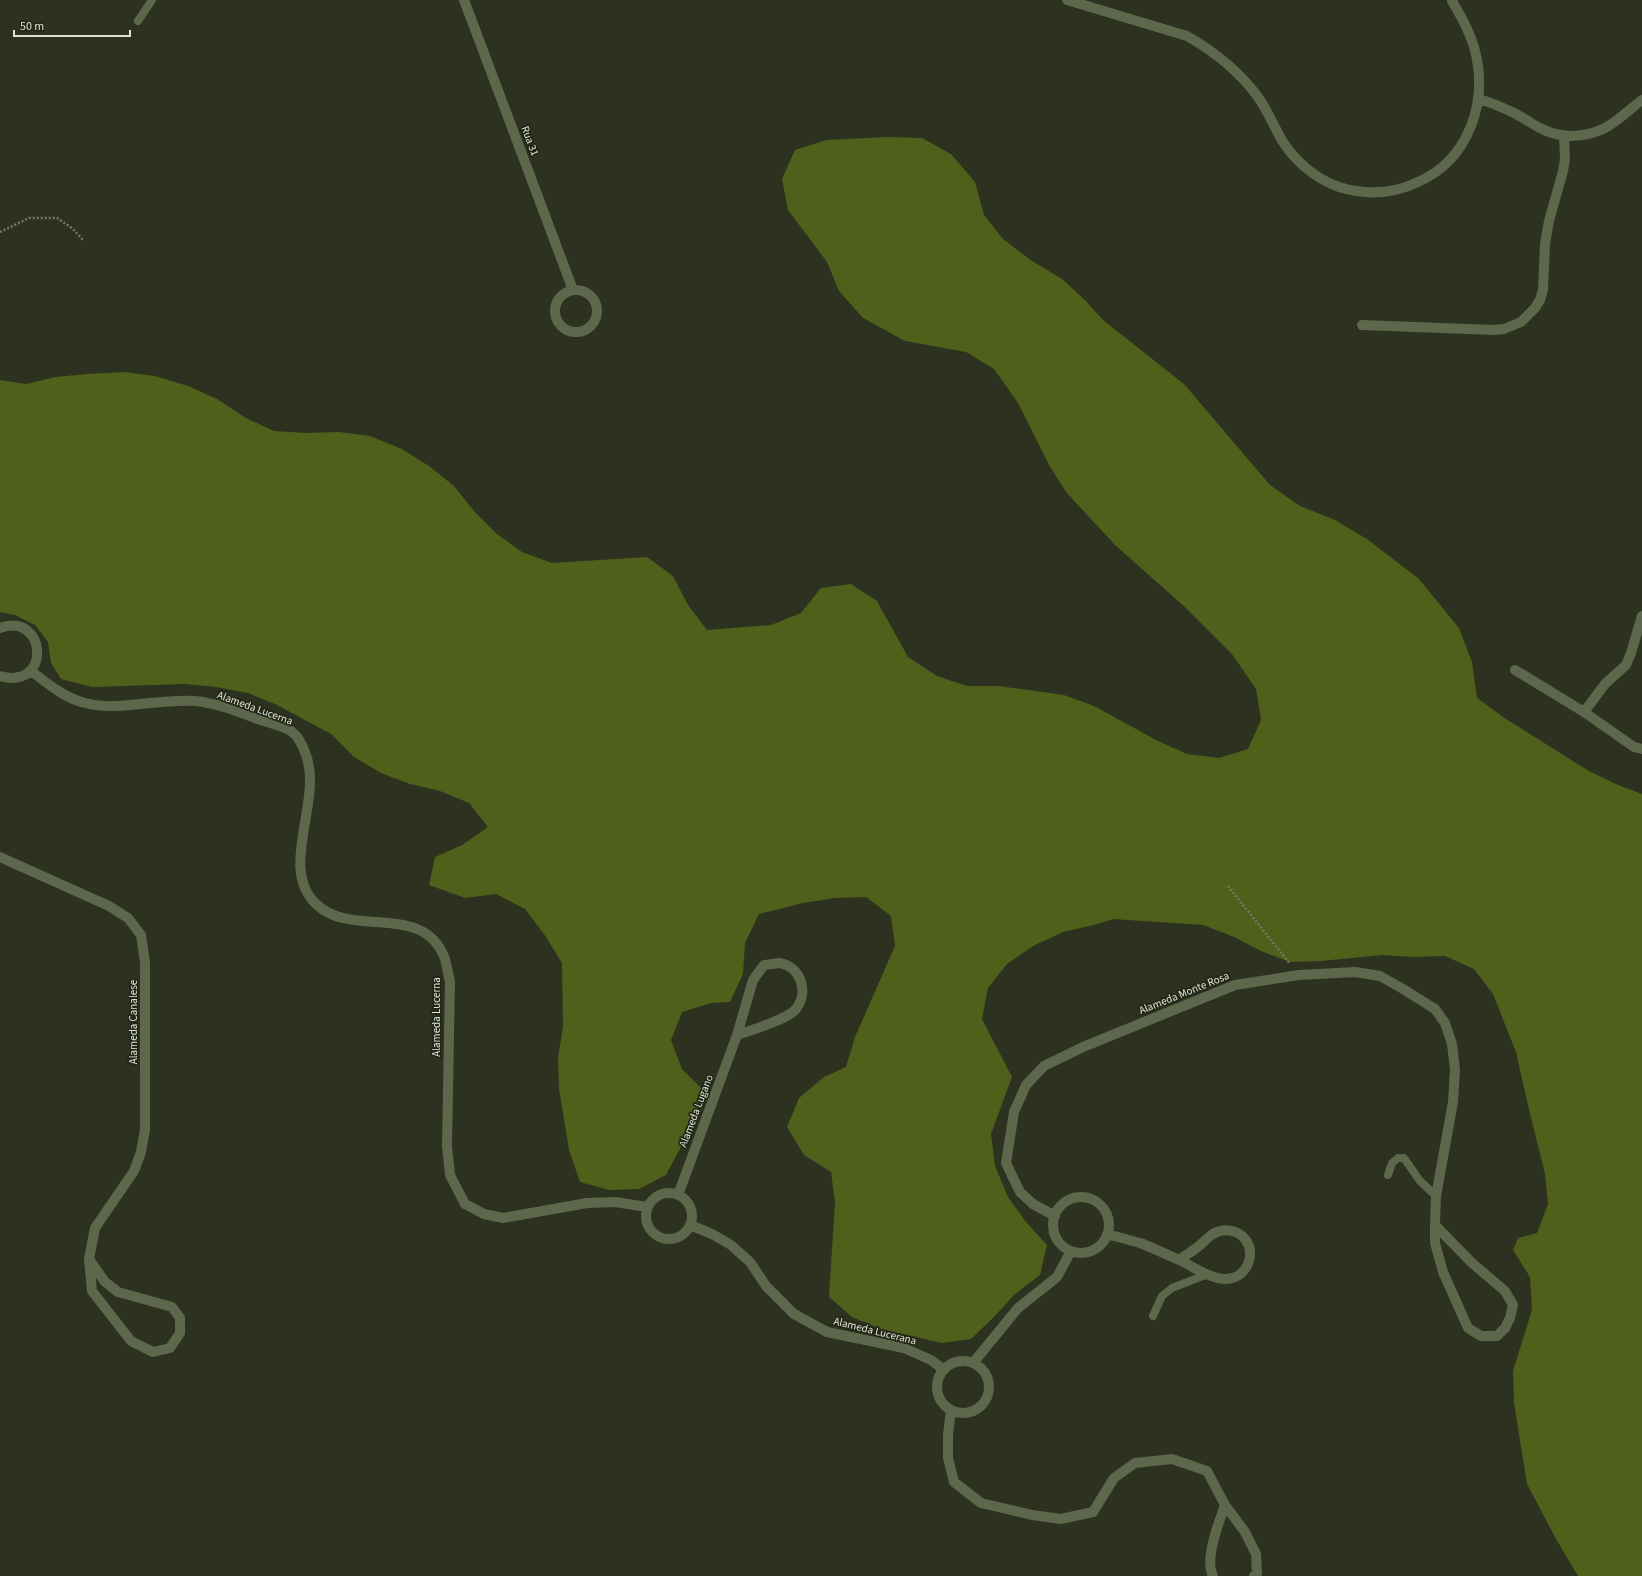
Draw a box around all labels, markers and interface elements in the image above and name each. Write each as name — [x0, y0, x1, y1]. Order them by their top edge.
scale bar — [14, 12, 130, 38]
text: 50 m — [20, 18, 44, 35]
street label: Rua 31 — [517, 124, 543, 158]
street label: Alameda Lucerna — [215, 687, 295, 729]
street label: Alameda Monte Rosa — [1137, 968, 1231, 1018]
street label: Alameda Lucerna — [429, 977, 444, 1057]
street label: Alameda Canalese — [126, 979, 141, 1064]
street label: Alameda Lugano — [675, 1072, 717, 1150]
street label: Alameda Lucerana — [832, 1313, 918, 1349]

